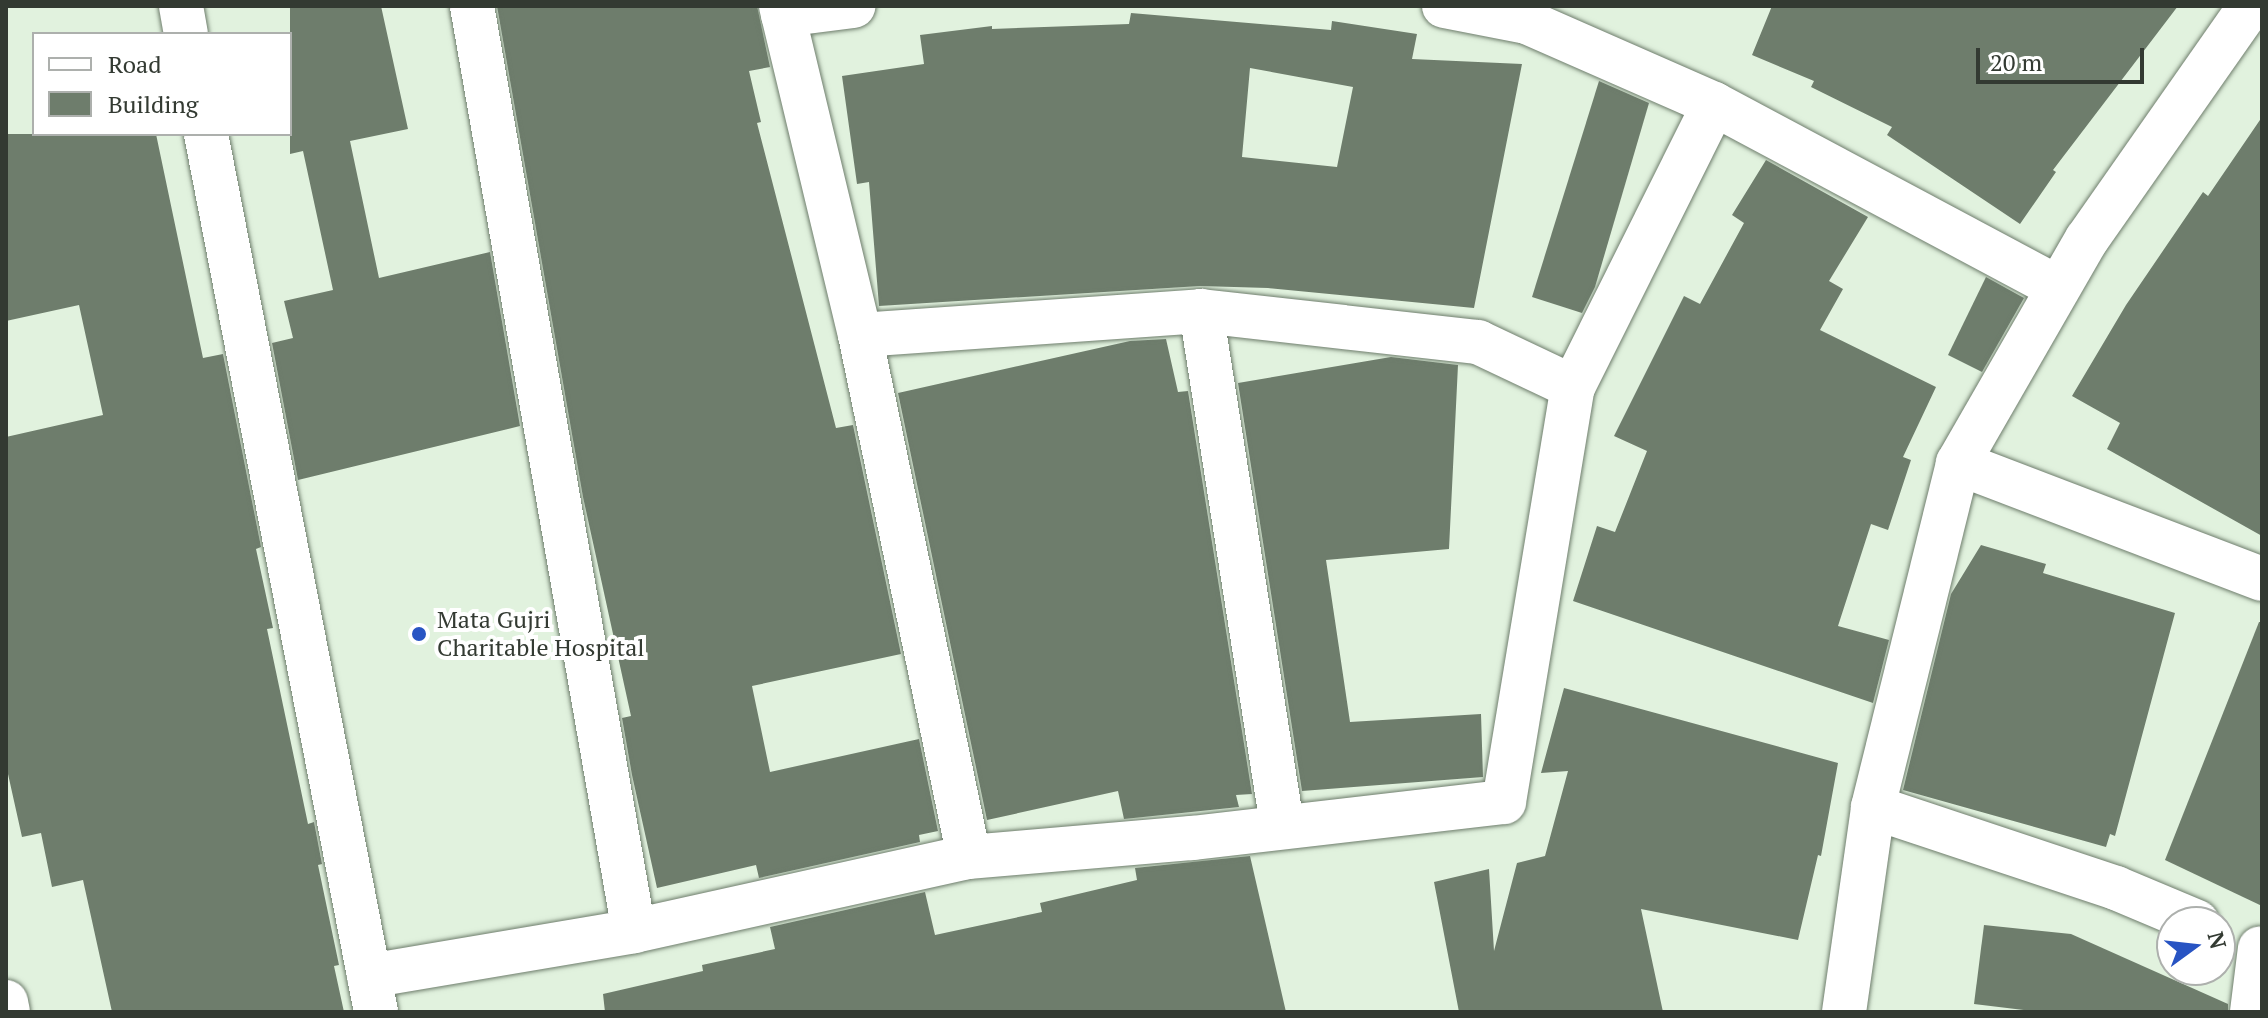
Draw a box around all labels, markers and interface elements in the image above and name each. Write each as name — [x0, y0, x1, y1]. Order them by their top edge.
legend — [32, 32, 292, 136]
scale bar — [1980, 32, 2148, 82]
text: 20 m — [1990, 46, 2042, 78]
text: Road — [108, 48, 162, 80]
text: Building — [108, 88, 198, 120]
place label: Mata Gujri Charitable Hospital — [437, 606, 645, 662]
marker: Mata Gujri Charitable Hospital — [408, 623, 430, 645]
north arrow — [2156, 906, 2236, 986]
text: N — [2202, 928, 2234, 952]

